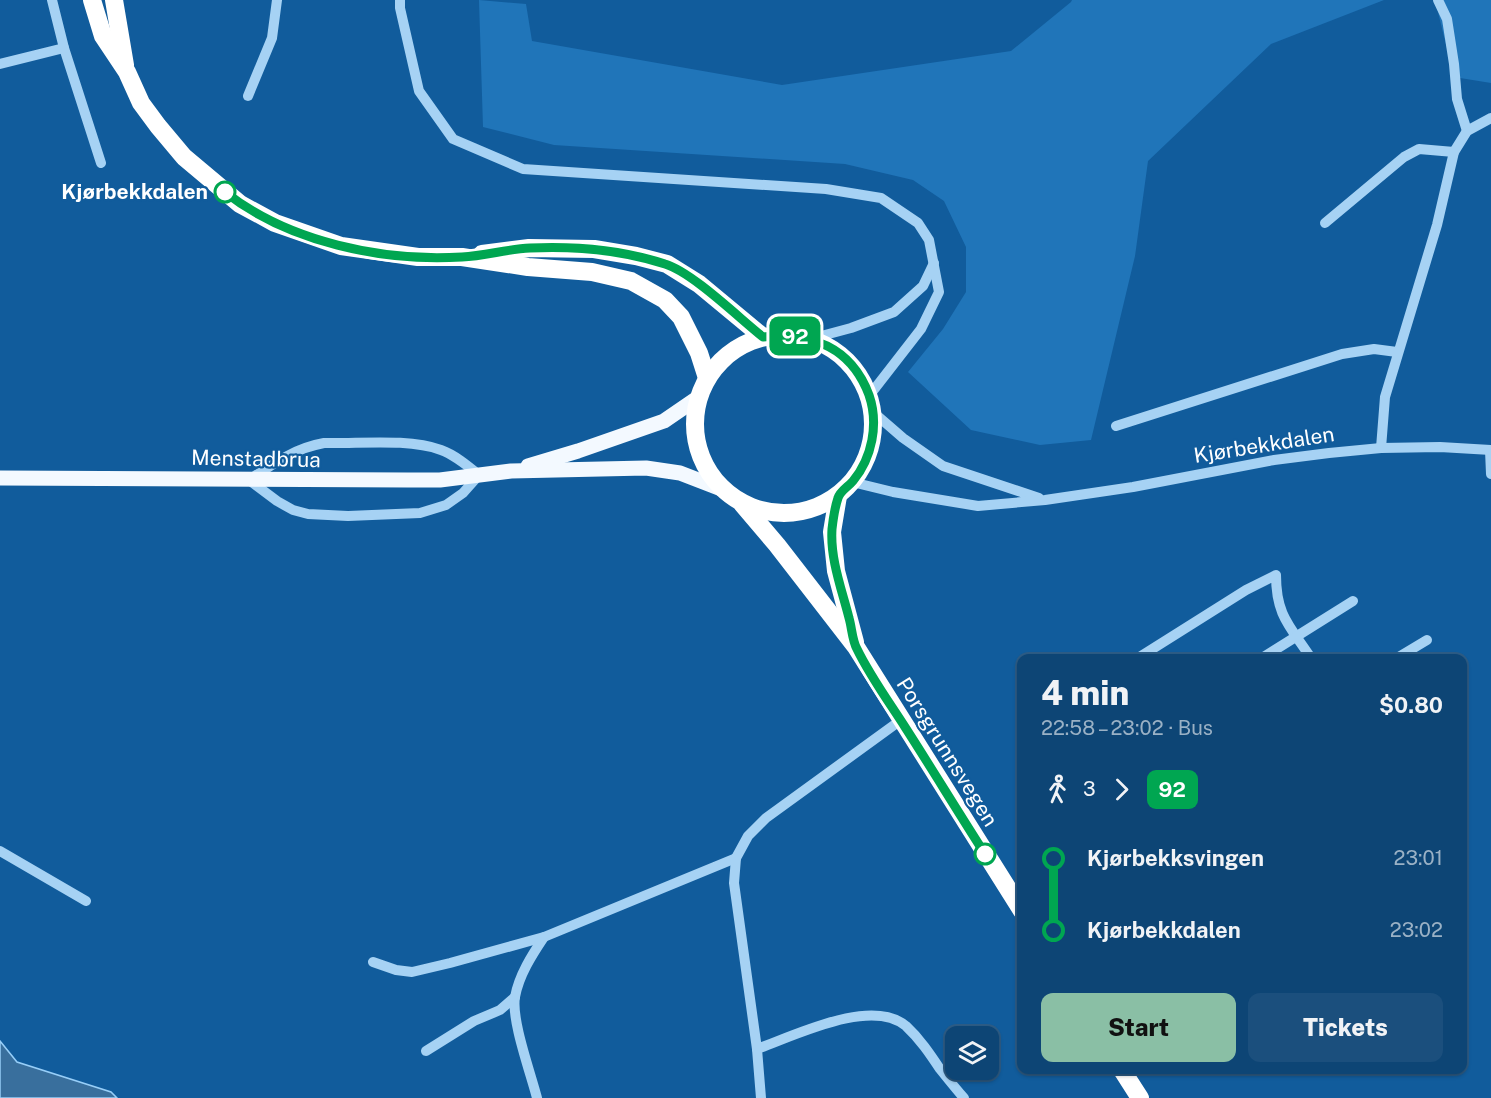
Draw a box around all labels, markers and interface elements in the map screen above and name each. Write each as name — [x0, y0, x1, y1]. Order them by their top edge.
place label: Kjørbekkdalen — [61, 179, 208, 204]
marker: Kjørbekkdalen — [214, 181, 236, 203]
line badge: 92 — [768, 316, 822, 356]
text: 92 — [781, 324, 809, 349]
street label: Kjørbekkdalen — [1192, 421, 1336, 468]
street label: Menstadbrua — [191, 445, 321, 472]
street label: Porsgrunnsvegen — [891, 673, 1003, 831]
text: 4 min — [1041, 674, 1129, 712]
text: $0.80 — [1379, 692, 1443, 718]
text: 22:58 – 23:02 · Bus — [1041, 716, 1213, 740]
icon: walk — [1041, 773, 1074, 806]
icon: forward — [1105, 773, 1138, 806]
text: 3 — [1083, 777, 1096, 801]
text: 92 — [1159, 777, 1186, 802]
unlabelled marker — [974, 843, 996, 865]
text: Kjørbekksvingen — [1087, 845, 1264, 871]
text: 23:01 — [1394, 846, 1443, 870]
text: Kjørbekkdalen — [1087, 917, 1241, 943]
text: 23:02 — [1390, 918, 1443, 942]
button: Start — [1041, 993, 1236, 1062]
button: Tickets — [1248, 993, 1443, 1062]
map controls — [945, 1026, 999, 1080]
button: layers — [945, 1026, 999, 1080]

